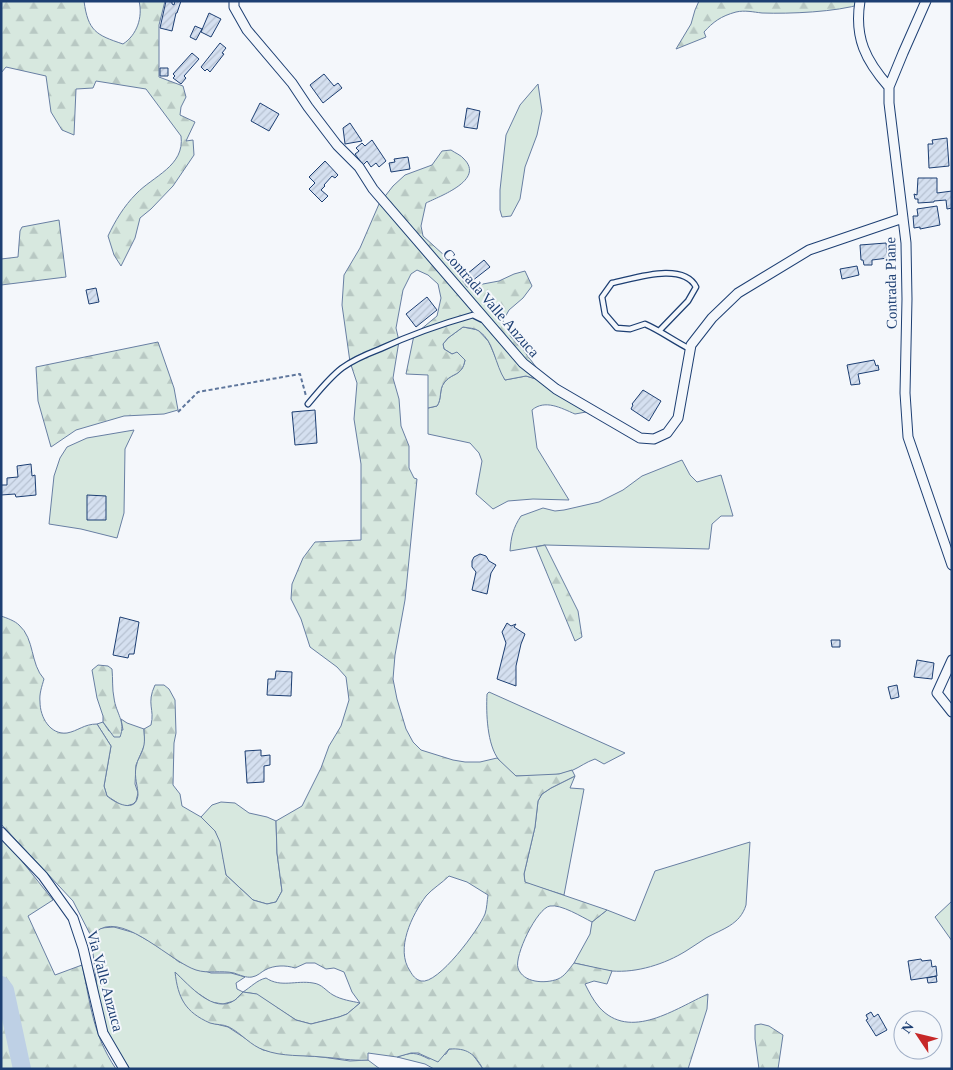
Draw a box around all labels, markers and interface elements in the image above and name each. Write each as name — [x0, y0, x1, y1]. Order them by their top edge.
street label: Contrada Piane — [882, 236, 900, 329]
street label: Contrada Valle Anzuca — [440, 246, 543, 361]
street label: Via Valle Anzuca — [84, 929, 126, 1034]
north arrow — [893, 1010, 943, 1060]
text: N — [899, 1019, 917, 1036]

